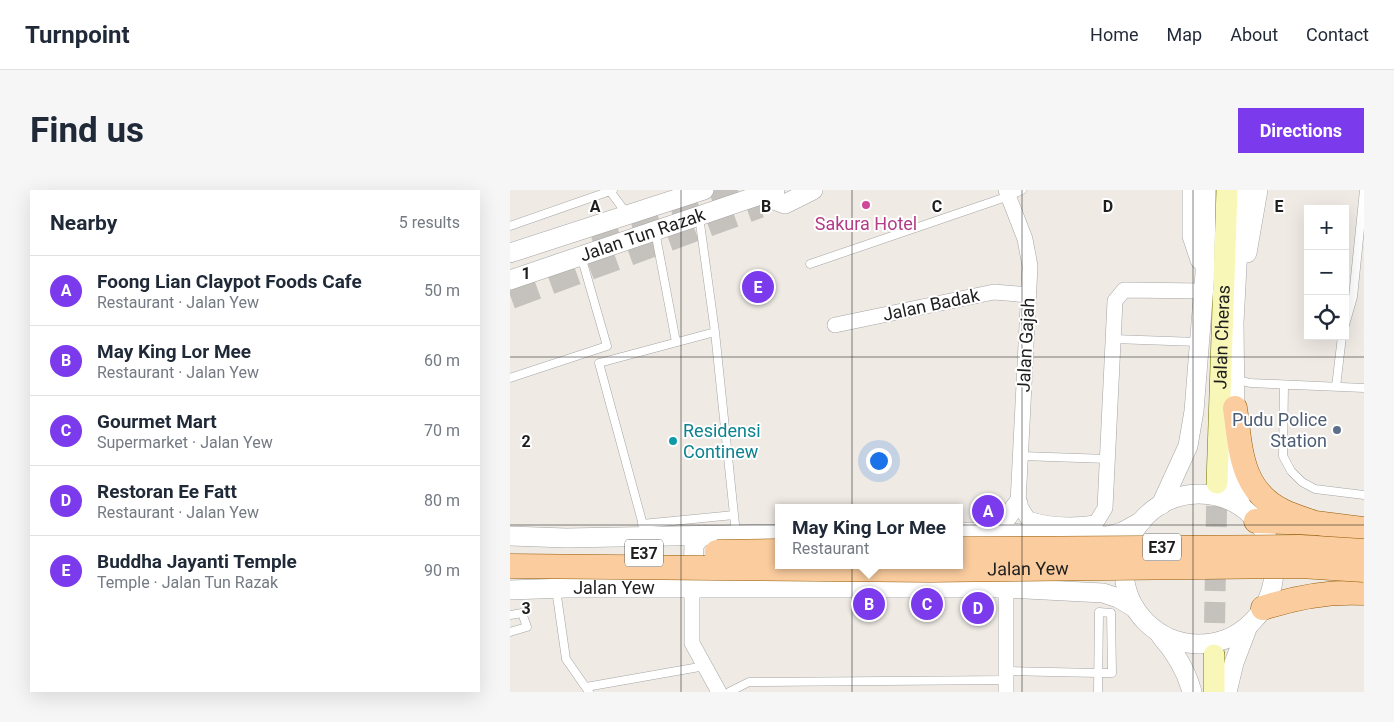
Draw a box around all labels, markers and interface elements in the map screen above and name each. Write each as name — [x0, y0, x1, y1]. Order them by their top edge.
text: Turnpoint — [25, 21, 130, 49]
text: Home — [1090, 24, 1139, 45]
text: Map — [1167, 24, 1202, 45]
text: About — [1230, 24, 1278, 45]
text: Contact — [1306, 24, 1369, 45]
button: Directions — [1238, 108, 1364, 153]
text: Find us — [30, 110, 144, 151]
text: A — [590, 197, 601, 216]
text: B — [761, 197, 771, 216]
text: C — [932, 197, 942, 216]
text: D — [1103, 197, 1113, 216]
text: E — [1275, 197, 1284, 216]
marker: Sakura Hotel — [860, 199, 872, 211]
street label: Jalan Tun Razak — [577, 203, 709, 266]
map controls — [1304, 205, 1349, 340]
button: + — [1304, 205, 1349, 250]
text: Nearby — [50, 211, 117, 235]
text: 5 results — [399, 213, 460, 232]
place label: Sakura Hotel — [815, 213, 917, 234]
button: − — [1304, 250, 1349, 295]
text: 1 — [521, 264, 531, 283]
pin: E — [742, 268, 774, 306]
text: Foong Lian Claypot Foods Cafe — [97, 270, 362, 293]
text: A — [61, 281, 71, 300]
text: 50 m — [424, 281, 460, 300]
street label: Jalan Badak — [881, 284, 982, 325]
street label: Jalan Cheras — [1209, 285, 1234, 390]
text: Restaurant · Jalan Yew — [97, 293, 259, 312]
button: locate — [1304, 295, 1349, 340]
street label: Jalan Gajah — [1013, 297, 1038, 393]
text: May King Lor Mee — [97, 340, 251, 363]
text: B — [61, 351, 71, 370]
text: 60 m — [424, 351, 460, 370]
text: Restaurant · Jalan Yew — [97, 363, 259, 382]
place label: Pudu Police Station — [1232, 409, 1327, 451]
text: Gourmet Mart — [97, 410, 217, 433]
place label: Residensi Continew — [683, 420, 761, 462]
text: C — [61, 421, 71, 440]
text: 70 m — [424, 421, 460, 440]
marker: Pudu Police Station — [1331, 424, 1343, 436]
text: 2 — [521, 432, 531, 451]
text: Supermarket · Jalan Yew — [97, 433, 273, 452]
marker: Residensi Continew — [667, 435, 679, 447]
your location — [866, 448, 892, 474]
text: Restoran Ee Fatt — [97, 480, 237, 503]
text: D — [61, 491, 71, 510]
text: 80 m — [424, 491, 460, 510]
pin: A — [972, 492, 1004, 530]
text: Restaurant · Jalan Yew — [97, 503, 259, 522]
popup — [775, 504, 963, 569]
text: May King Lor Mee — [792, 516, 946, 539]
road number: E37 — [1143, 534, 1181, 561]
road number: E37 — [625, 539, 663, 566]
text: Restaurant — [792, 539, 869, 558]
text: Buddha Jayanti Temple — [97, 550, 297, 573]
street label: Jalan Yew — [987, 557, 1069, 579]
text: E — [62, 561, 71, 580]
text: 90 m — [424, 561, 460, 580]
text: Temple · Jalan Tun Razak — [97, 573, 278, 592]
street label: Jalan Yew — [573, 577, 655, 598]
pin: B — [853, 585, 885, 623]
pin: C — [911, 585, 943, 623]
pin: D — [962, 589, 994, 627]
text: 3 — [521, 599, 531, 618]

